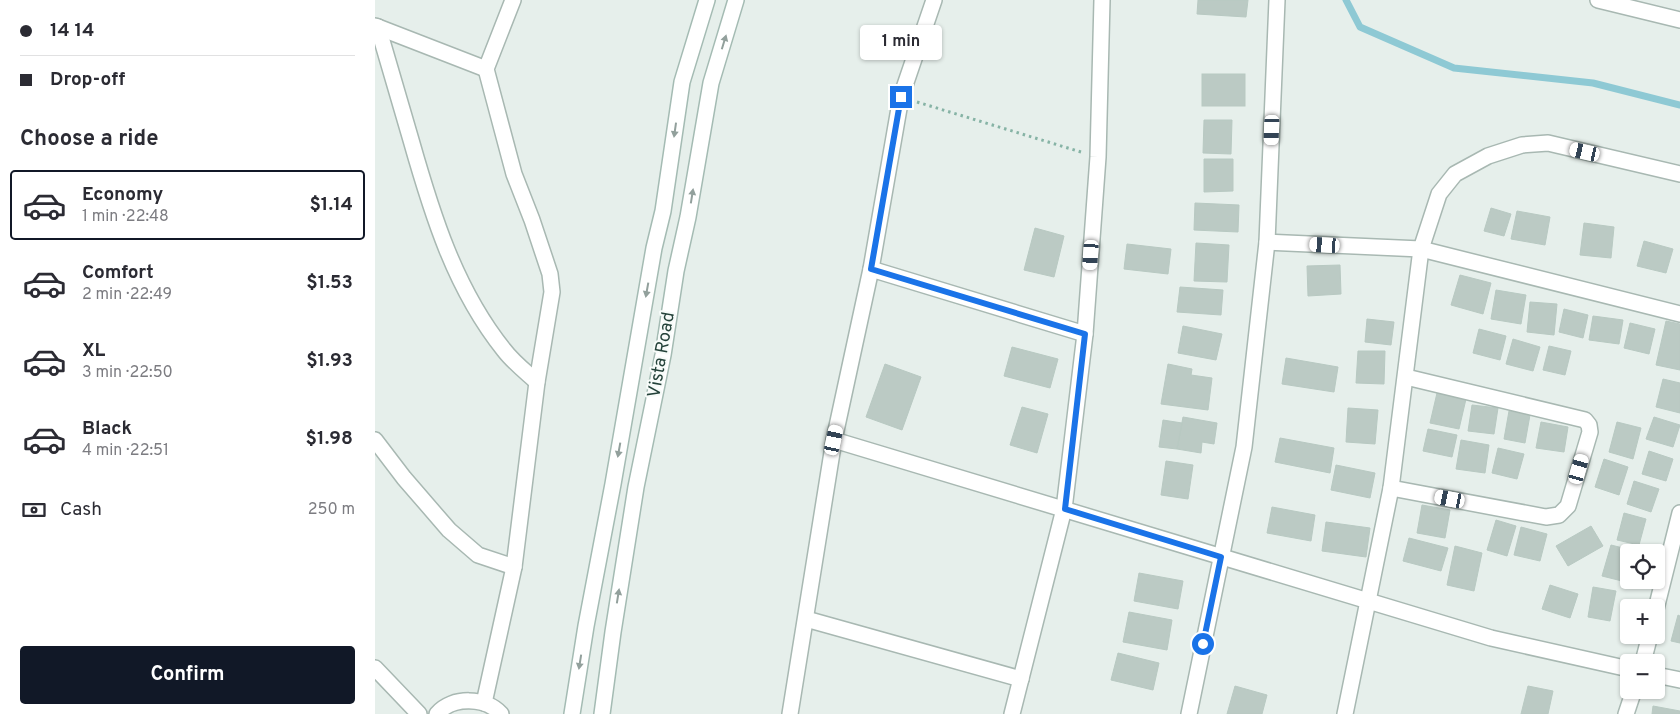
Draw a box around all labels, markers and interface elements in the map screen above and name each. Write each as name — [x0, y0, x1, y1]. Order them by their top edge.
text: 14 14 — [50, 19, 94, 43]
callout: 1 min — [860, 24, 942, 59]
text: 1 min — [882, 32, 920, 52]
one-way arrow — [720, 34, 728, 49]
text: Drop-off — [50, 68, 125, 92]
route end — [890, 86, 912, 108]
car — [1263, 115, 1280, 145]
one-way arrow — [670, 123, 678, 139]
text: Choose a ride — [20, 126, 158, 153]
car — [1568, 141, 1601, 163]
icon: car — [22, 183, 67, 228]
text: Economy — [82, 183, 163, 207]
one-way arrow — [688, 187, 696, 203]
text: $1.14 — [309, 193, 353, 217]
text: 1 min · 22:48 — [82, 207, 169, 227]
car — [1309, 237, 1340, 253]
car — [1082, 240, 1099, 270]
icon: car — [22, 261, 67, 306]
text: Comfort — [82, 261, 154, 285]
text: $1.53 — [306, 271, 353, 295]
one-way arrow — [642, 283, 650, 299]
text: 2 min · 22:49 — [82, 285, 172, 305]
street label: Vista Road — [643, 310, 681, 400]
icon: car — [22, 339, 67, 384]
text: XL — [82, 339, 105, 363]
text: $1.93 — [306, 349, 353, 373]
text: 3 min · 22:50 — [82, 363, 173, 383]
icon: car — [22, 417, 67, 462]
text: Black — [82, 417, 132, 441]
car — [823, 424, 844, 456]
text: $1.98 — [306, 427, 353, 451]
text: 4 min · 22:51 — [82, 441, 169, 461]
one-way arrow — [614, 443, 622, 459]
car — [1567, 453, 1590, 485]
car — [1433, 489, 1466, 509]
icon: cash — [20, 496, 48, 524]
text: Cash — [60, 498, 102, 522]
text: 250 m — [308, 500, 355, 520]
map controls — [1620, 544, 1665, 699]
button: locate — [1620, 544, 1665, 589]
one-way arrow — [615, 588, 623, 604]
button: + — [1620, 599, 1665, 644]
route start — [1192, 633, 1214, 655]
button: Confirm — [20, 646, 355, 704]
one-way arrow — [576, 654, 584, 670]
button: − — [1620, 654, 1665, 699]

